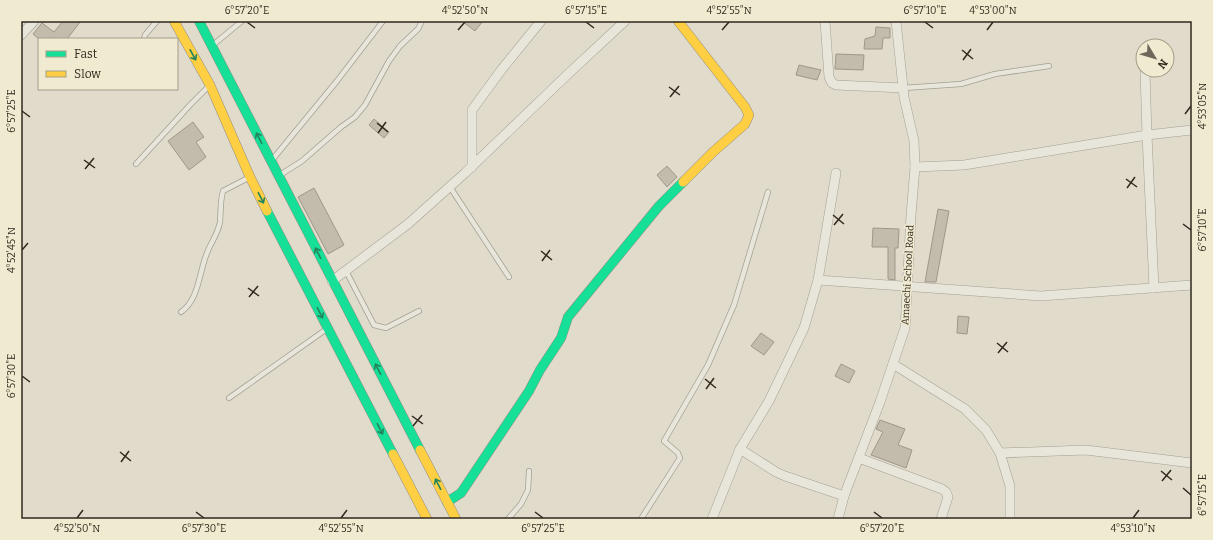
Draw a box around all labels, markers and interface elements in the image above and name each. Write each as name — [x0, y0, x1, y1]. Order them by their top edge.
text: 6°57'20"E — [225, 5, 269, 17]
text: 4°52'50"N — [442, 5, 488, 17]
text: 6°57'15"E — [565, 5, 607, 17]
text: 4°52'55"N — [706, 5, 752, 17]
text: 6°57'10"E — [903, 5, 947, 17]
text: 4°53'00"N — [969, 5, 1017, 17]
legend — [38, 38, 178, 90]
north arrow — [1135, 38, 1175, 78]
text: Fast — [74, 47, 98, 61]
one-way arrow — [190, 49, 198, 61]
text: N — [1154, 56, 1170, 72]
text: Slow — [74, 67, 101, 81]
text: 4°53'05"N — [1197, 83, 1209, 129]
text: 6°57'25"E — [6, 89, 18, 133]
one-way arrow — [255, 132, 262, 144]
one-way arrow — [257, 192, 265, 204]
text: 6°57'10"E — [1197, 208, 1209, 252]
street label: Amaechi School Road — [899, 225, 917, 326]
text: 4°52'45"N — [6, 227, 18, 273]
one-way arrow — [314, 248, 321, 260]
one-way arrow — [317, 307, 325, 319]
text: 6°57'30"E — [6, 354, 18, 398]
one-way arrow — [374, 363, 381, 375]
one-way arrow — [377, 422, 384, 434]
text: 6°57'15"E — [1197, 474, 1209, 516]
one-way arrow — [433, 479, 441, 491]
text: 4°52'50"N — [54, 523, 100, 535]
text: 6°57'30"E — [182, 523, 226, 535]
text: 4°52'55"N — [318, 523, 364, 535]
text: 6°57'25"E — [521, 523, 565, 535]
text: 6°57'20"E — [860, 523, 904, 535]
text: 4°53'10"N — [1111, 523, 1156, 535]

